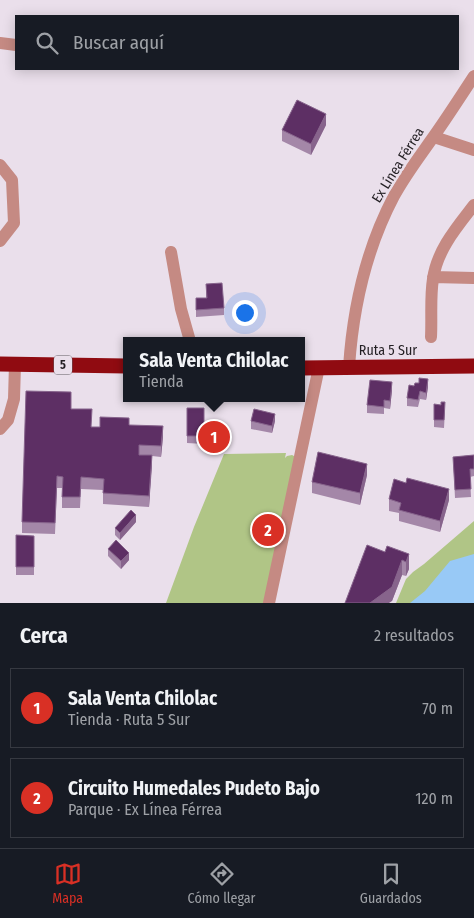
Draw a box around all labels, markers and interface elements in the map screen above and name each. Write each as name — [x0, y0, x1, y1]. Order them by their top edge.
search box — [15, 15, 459, 70]
icon: search — [33, 29, 61, 57]
text: Buscar aquí — [73, 31, 164, 54]
street label: Ex Línea Férrea — [368, 124, 428, 206]
your location — [232, 300, 258, 326]
popup — [123, 337, 305, 402]
street label: Ruta 5 Sur — [359, 342, 417, 359]
text: Sala Venta Chilolac — [139, 349, 289, 372]
road number: 5 — [54, 356, 72, 374]
text: Tienda — [139, 372, 184, 391]
pin: 1 — [198, 418, 230, 456]
pin: 2 — [252, 511, 284, 549]
text: Cerca — [20, 623, 68, 649]
text: 2 resultados — [374, 626, 454, 645]
text: Sala Venta Chilolac — [68, 687, 217, 710]
text: 1 — [34, 699, 40, 718]
text: 70 m — [422, 699, 453, 718]
text: Tienda · Ruta 5 Sur — [68, 710, 190, 729]
text: Circuito Humedales Pudeto Bajo — [68, 777, 320, 800]
text: 2 — [33, 789, 41, 808]
text: 120 m — [415, 789, 453, 808]
text: Parque · Ex Línea Férrea — [68, 800, 222, 819]
tab: Mapa — [52, 860, 83, 907]
tab: Cómo llegar — [188, 860, 255, 907]
tab: Guardados — [360, 860, 422, 907]

